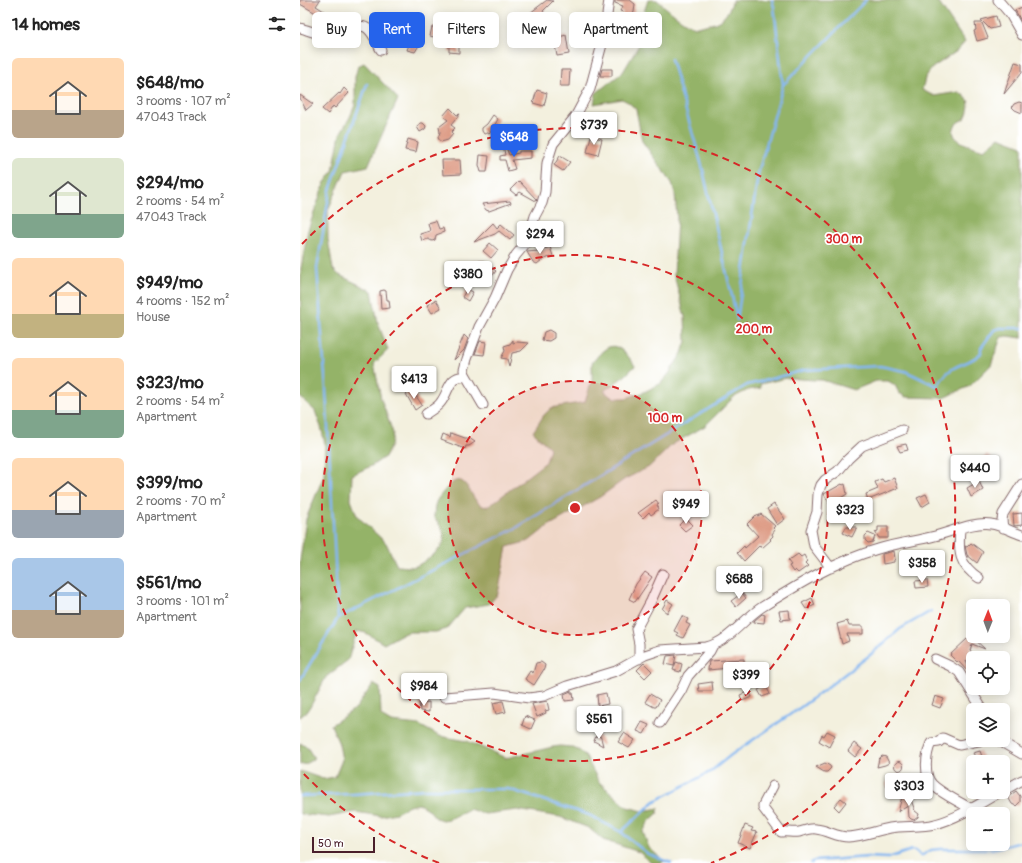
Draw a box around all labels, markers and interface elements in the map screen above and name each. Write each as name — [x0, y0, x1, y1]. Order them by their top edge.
chip: Buy — [312, 12, 361, 48]
chip: Rent — [369, 12, 425, 48]
chip: Filters — [433, 12, 499, 48]
chip: New — [507, 12, 561, 48]
chip: Apartment — [569, 12, 662, 48]
icon: filters — [266, 13, 288, 35]
text: 14 homes — [12, 14, 80, 35]
text: $648/mo — [136, 72, 204, 93]
icon: home — [44, 74, 92, 122]
text: 3 rooms · 107 m² — [136, 93, 231, 109]
text: 47043 Track — [136, 109, 206, 125]
pin: $739 — [570, 112, 618, 146]
text: $739 — [580, 117, 608, 133]
pin: $648 — [490, 124, 538, 158]
text: $648 — [500, 129, 528, 145]
text: $294/mo — [136, 172, 204, 193]
icon: home — [44, 174, 92, 222]
text: 2 rooms · 54 m² — [136, 193, 224, 209]
text: 47043 Track — [136, 209, 206, 225]
pin: $294 — [516, 221, 564, 255]
text: $294 — [526, 226, 554, 242]
text: 300 m — [826, 232, 863, 247]
pin: $380 — [444, 261, 492, 295]
text: $380 — [453, 266, 483, 282]
text: $949/mo — [136, 272, 203, 293]
icon: home — [44, 274, 92, 322]
text: 4 rooms · 152 m² — [136, 293, 230, 309]
text: House — [136, 309, 170, 325]
text: 200 m — [736, 322, 773, 337]
pin: $413 — [390, 366, 438, 400]
text: $413 — [401, 371, 427, 387]
text: $323/mo — [136, 372, 204, 393]
icon: home — [44, 374, 92, 422]
text: 2 rooms · 54 m² — [136, 393, 224, 409]
text: Apartment — [136, 409, 197, 425]
text: 100 m — [648, 411, 683, 426]
pin: $440 — [951, 455, 999, 489]
text: $440 — [959, 460, 991, 476]
text: $399/mo — [136, 472, 203, 493]
icon: home — [44, 474, 92, 522]
pin: $949 — [662, 491, 710, 525]
text: 2 rooms · 70 m² — [136, 493, 226, 509]
text: $949 — [672, 496, 700, 512]
pin: $323 — [826, 497, 874, 531]
centre of rings — [568, 501, 582, 515]
text: $323 — [836, 502, 864, 518]
text: Apartment — [136, 509, 197, 525]
pin: $358 — [898, 550, 946, 584]
text: $358 — [908, 555, 936, 571]
pin: $688 — [715, 566, 763, 600]
text: $688 — [725, 571, 753, 587]
text: $561/mo — [136, 572, 201, 593]
icon: home — [44, 574, 92, 622]
text: 3 rooms · 101 m² — [136, 593, 229, 609]
north arrow — [966, 599, 1010, 643]
map controls — [966, 599, 1010, 851]
text: Apartment — [136, 609, 197, 625]
button: locate — [966, 651, 1010, 695]
pin: $399 — [722, 662, 770, 696]
text: $399 — [732, 667, 760, 683]
pin: $984 — [400, 673, 448, 707]
text: $984 — [410, 678, 438, 694]
button: layers — [966, 703, 1010, 747]
pin: $561 — [575, 706, 623, 740]
text: $561 — [586, 711, 612, 727]
button: + — [966, 755, 1010, 799]
pin: $303 — [885, 773, 933, 807]
text: $303 — [894, 778, 924, 794]
button: − — [966, 807, 1010, 851]
scale bar — [312, 835, 375, 854]
text: 50 m — [318, 837, 344, 850]

